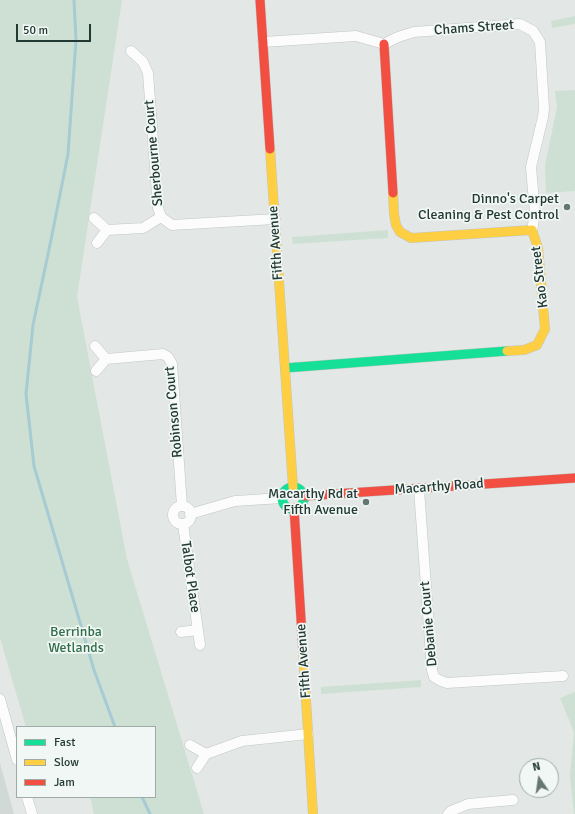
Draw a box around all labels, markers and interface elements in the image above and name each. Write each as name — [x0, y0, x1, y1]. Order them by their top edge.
scale bar — [18, 16, 93, 42]
street label: Chams Street — [434, 17, 514, 39]
text: 50 m — [23, 23, 48, 38]
street label: Sherbourne Court — [141, 99, 167, 207]
place label: Dinno's Carpet Cleaning & Pest Control — [418, 191, 559, 224]
marker: Dinno's Carpet Cleaning & Pest Control — [562, 202, 572, 212]
street label: Fifth Avenue — [265, 205, 287, 281]
street label: Kao Street — [528, 245, 552, 309]
street label: Robinson Court — [162, 365, 186, 459]
street label: Macarthy Road — [394, 476, 484, 498]
place label: Macarthy Rd at Fifth Avenue — [268, 486, 358, 518]
marker: Macarthy Rd at Fifth Avenue — [361, 497, 371, 507]
street label: Talbot Place — [177, 540, 203, 614]
street label: Debanie Court — [417, 581, 441, 667]
street label: Fifth Avenue — [293, 623, 315, 699]
park label: Berrinba Wetlands — [48, 624, 104, 656]
legend — [16, 726, 156, 798]
text: Fast — [54, 735, 75, 750]
text: Slow — [54, 755, 79, 770]
north arrow — [519, 758, 559, 798]
text: N — [531, 760, 542, 774]
text: Jam — [54, 775, 75, 790]

